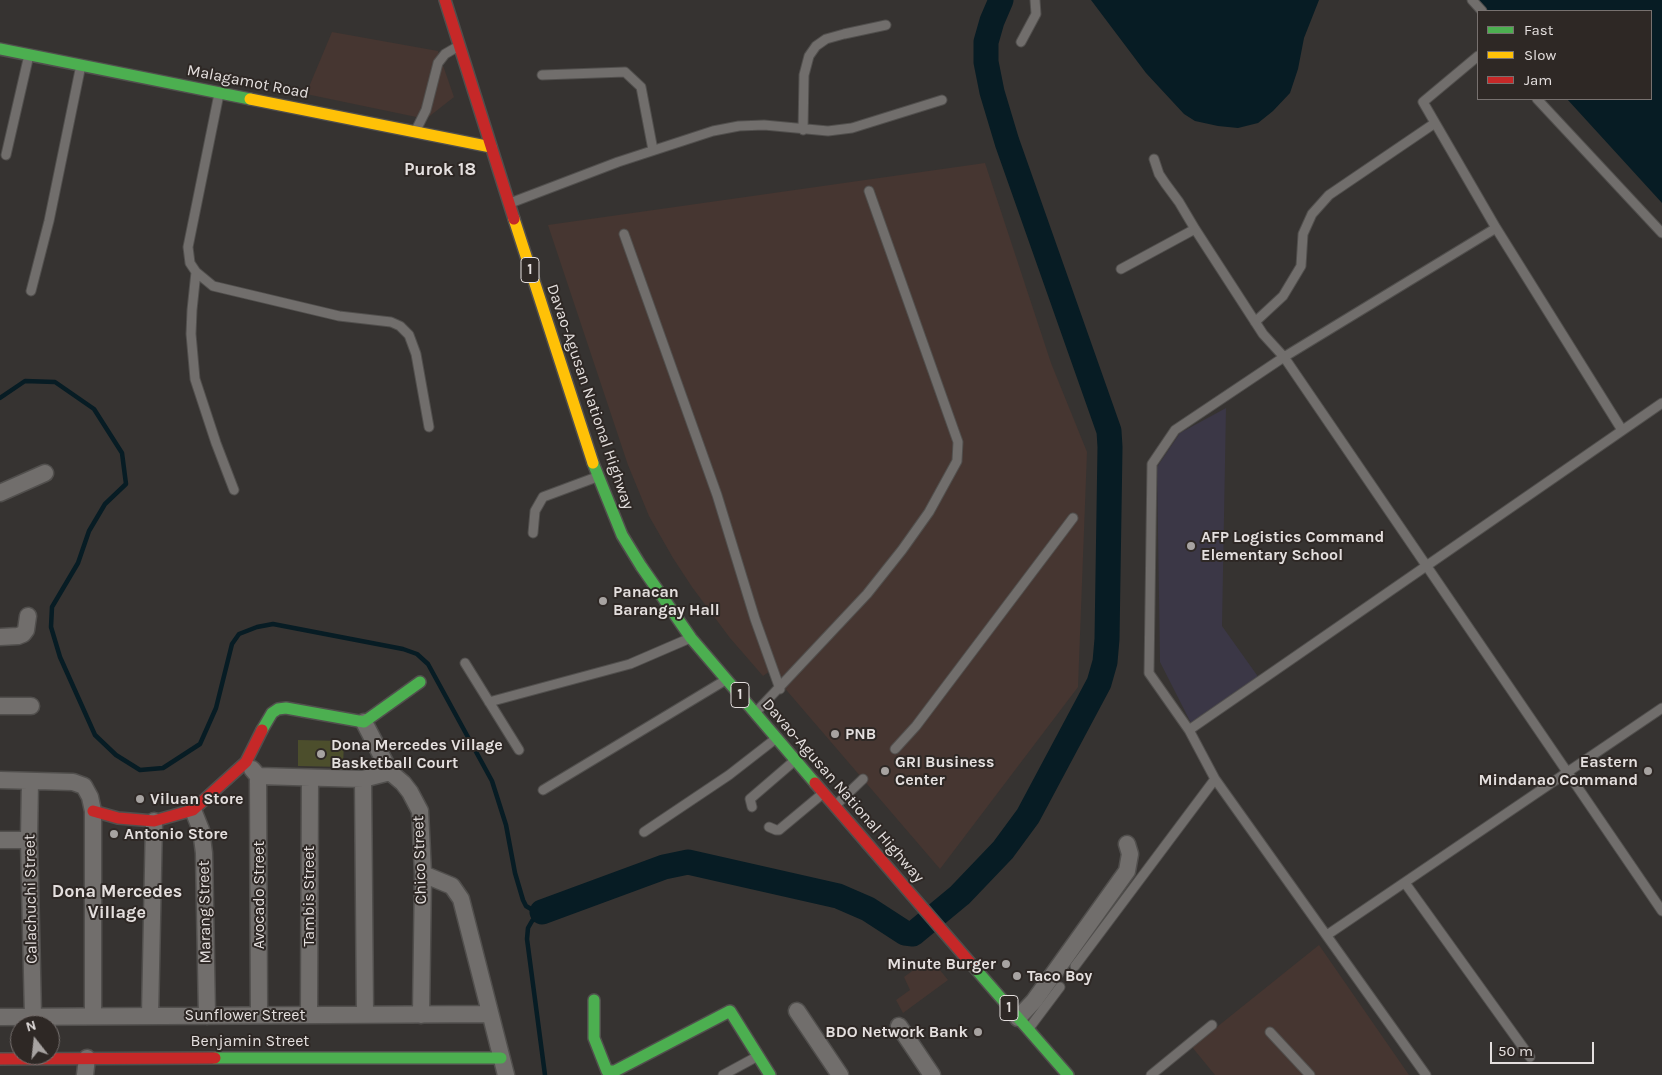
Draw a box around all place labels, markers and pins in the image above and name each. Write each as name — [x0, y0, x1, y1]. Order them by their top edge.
place label: AFP Logistics Command Elementary School — [1201, 527, 1384, 565]
marker: AFP Logistics Command Elementary School — [1185, 540, 1197, 552]
place label: Panacan Barangay Hall — [613, 582, 720, 620]
marker: Panacan Barangay Hall — [597, 595, 609, 607]
place label: PNB — [845, 724, 876, 744]
marker: PNB — [829, 728, 841, 740]
place label: Dona Mercedes Village Basketball Court — [331, 735, 503, 773]
marker: Dona Mercedes Village Basketball Court — [315, 748, 327, 760]
place label: GRI Business Center — [895, 752, 994, 790]
place label: Eastern Mindanao Command — [1478, 752, 1638, 790]
marker: GRI Business Center — [879, 765, 891, 777]
marker: Eastern Mindanao Command — [1642, 765, 1654, 777]
place label: Viluan Store — [150, 789, 243, 809]
marker: Viluan Store — [134, 793, 146, 805]
place label: Antonio Store — [124, 824, 228, 844]
marker: Antonio Store — [108, 828, 120, 840]
place label: Minute Burger — [887, 954, 996, 974]
marker: Minute Burger — [1000, 958, 1012, 970]
place label: Taco Boy — [1027, 966, 1092, 986]
marker: Taco Boy — [1011, 970, 1023, 982]
place label: BDO Network Bank — [825, 1022, 968, 1042]
marker: BDO Network Bank — [972, 1026, 984, 1038]

